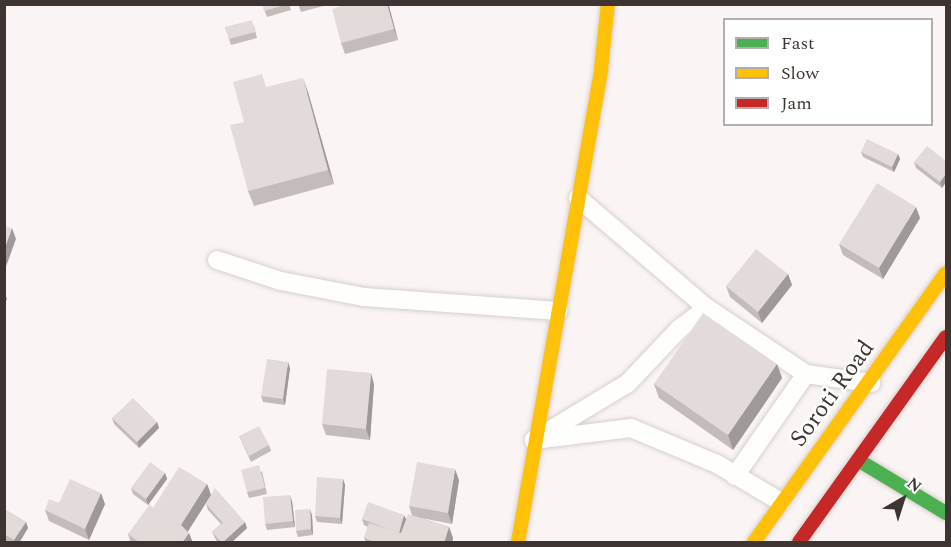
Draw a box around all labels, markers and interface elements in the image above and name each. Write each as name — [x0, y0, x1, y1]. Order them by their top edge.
legend — [723, 18, 933, 126]
text: Fast — [781, 30, 814, 57]
text: Slow — [781, 60, 819, 87]
text: Jam — [781, 90, 812, 117]
street label: Soroti Road — [785, 335, 881, 453]
north arrow — [873, 469, 933, 529]
text: N — [902, 472, 927, 498]

